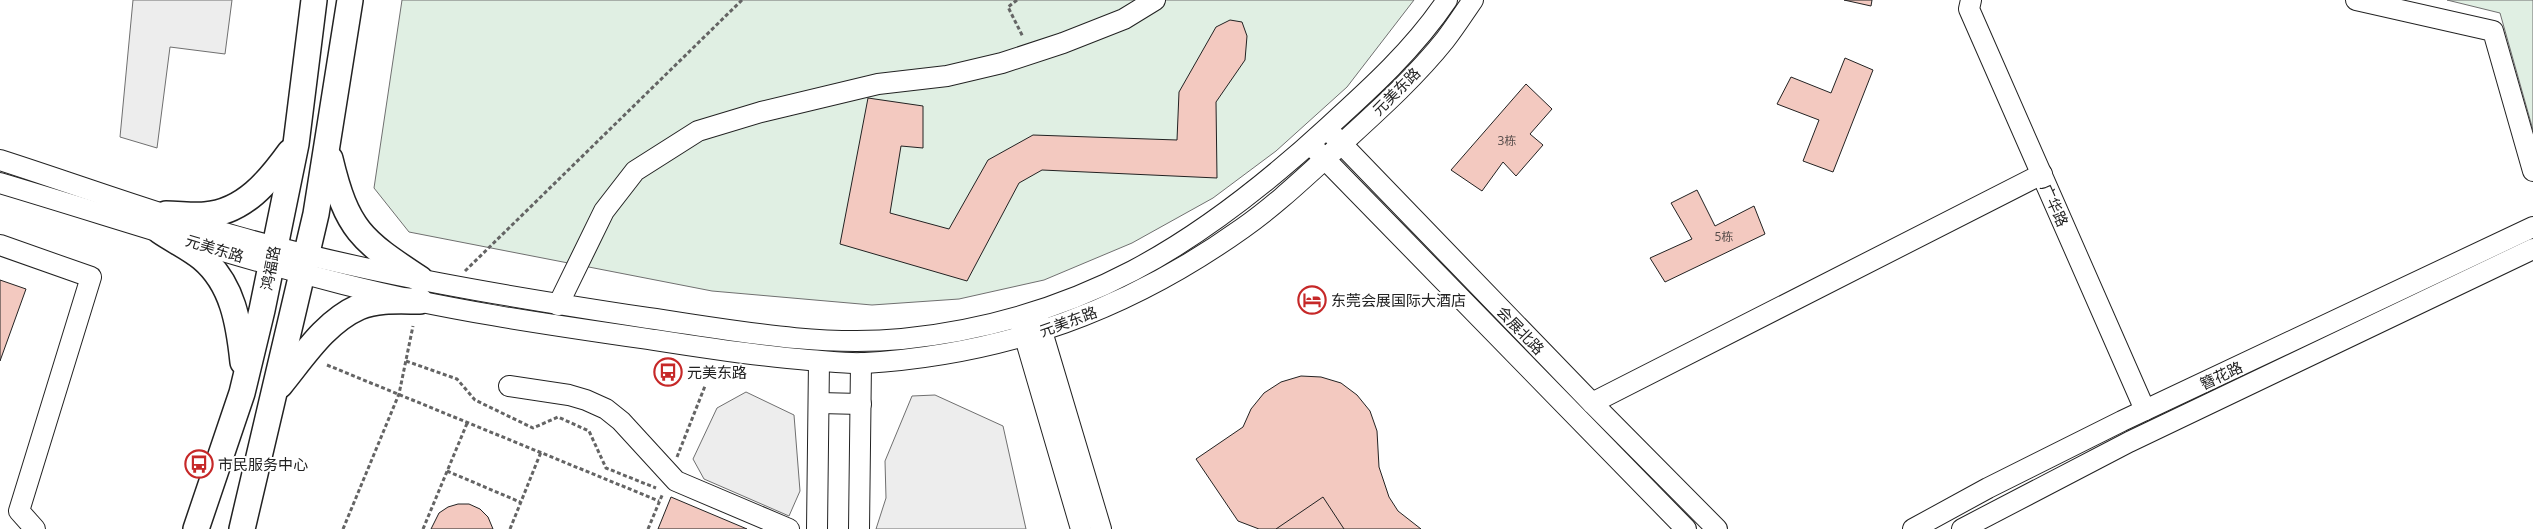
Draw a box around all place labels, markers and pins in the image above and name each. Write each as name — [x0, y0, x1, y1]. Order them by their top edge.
hotel icon: 东莞会展国际大酒店 — [1297, 285, 1327, 315]
place label: 东莞会展国际大酒店 — [1331, 290, 1466, 310]
bus stop icon: 元美东路 — [653, 357, 683, 387]
place label: 元美东路 — [687, 362, 747, 382]
bus stop icon: 市民服务中心 — [184, 449, 214, 479]
place label: 市民服务中心 — [218, 454, 308, 474]

